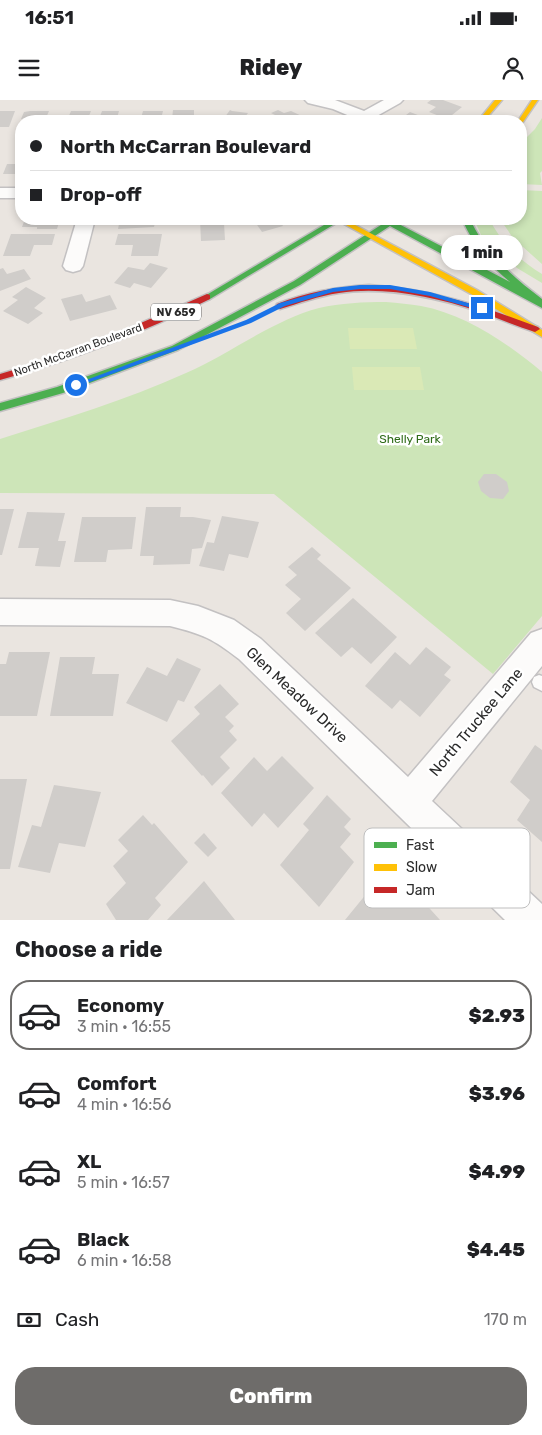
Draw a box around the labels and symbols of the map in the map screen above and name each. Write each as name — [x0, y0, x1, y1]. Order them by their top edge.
callout: 1 min — [441, 236, 523, 270]
route end — [471, 297, 493, 319]
road number: NV 659 — [151, 303, 201, 320]
street label: North McCarran Boulevard — [12, 321, 144, 379]
route start — [65, 374, 87, 396]
park label: Shelly Park — [379, 432, 442, 446]
street label: Glen Meadow Drive — [242, 643, 352, 747]
street label: North Truckee Lane — [426, 664, 526, 780]
legend — [364, 828, 530, 908]
text: Fast — [406, 837, 435, 854]
text: Slow — [406, 859, 437, 876]
text: Jam — [406, 882, 435, 899]

